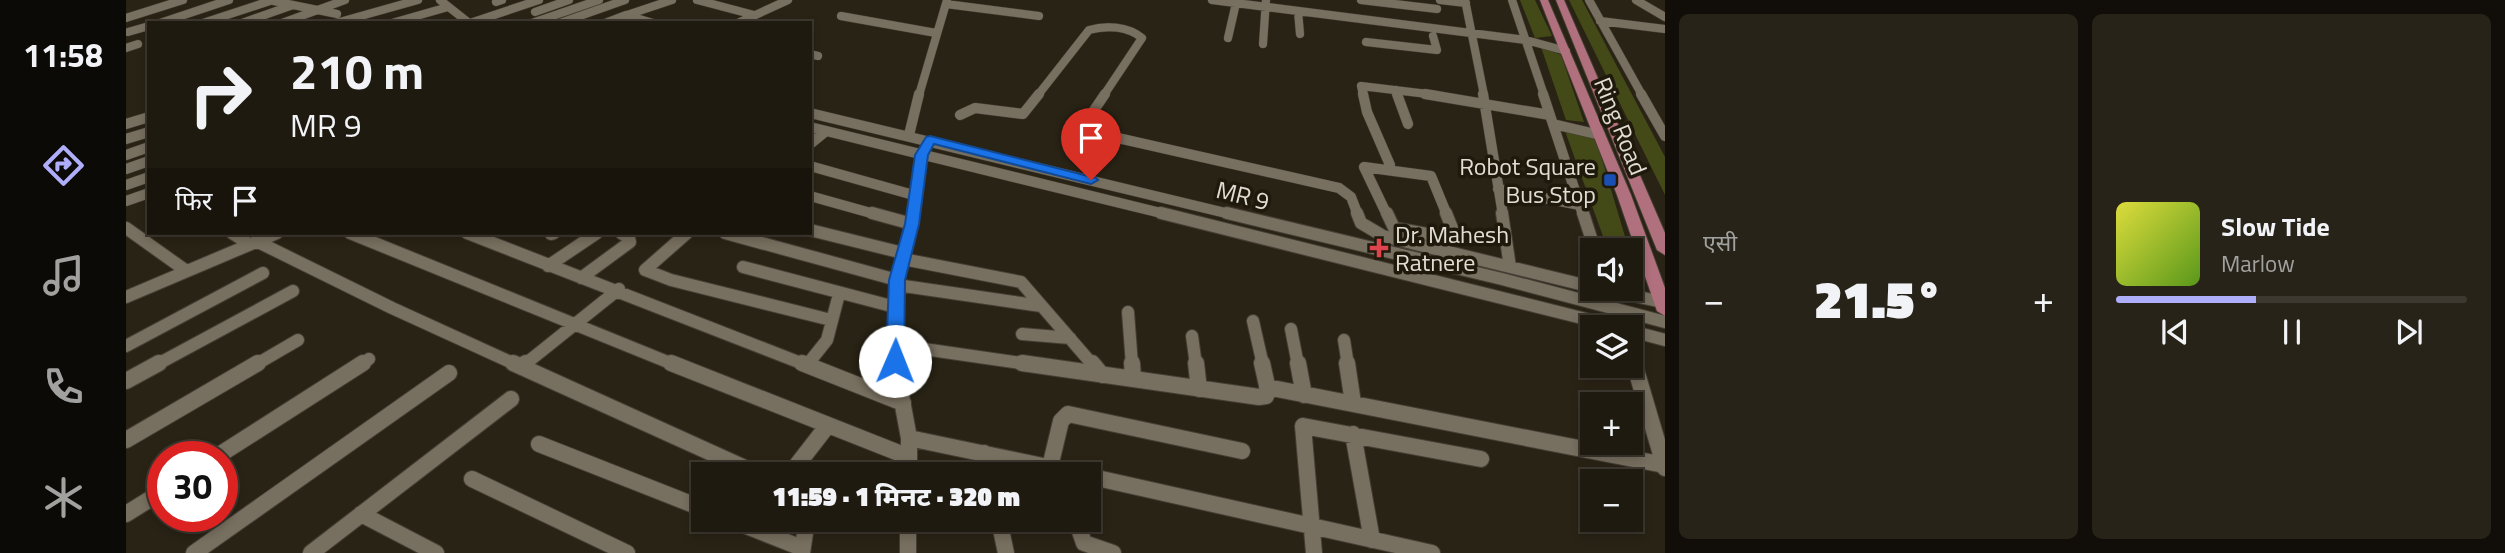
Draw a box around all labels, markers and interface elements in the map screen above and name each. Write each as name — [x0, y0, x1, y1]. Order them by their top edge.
text: 11:58 — [23, 31, 103, 79]
text: 210 m — [290, 33, 424, 108]
icon: right — [175, 49, 266, 140]
street label: Ring Road — [1585, 72, 1657, 180]
text: MR 9 — [290, 101, 362, 149]
pin — [1061, 108, 1121, 180]
icon: arrive — [1072, 119, 1110, 157]
icon: directions — [39, 141, 88, 190]
place label: Robot Square Bus Stop — [1459, 148, 1596, 212]
street label: MR 9 — [1213, 171, 1273, 219]
marker: Robot Square Bus Stop — [1602, 172, 1618, 188]
text: फिर — [175, 181, 212, 220]
icon: arrive — [226, 182, 264, 220]
text: Slow Tide — [2221, 207, 2330, 246]
place label: Dr. Mahesh Ratnere — [1395, 216, 1509, 280]
text: एसी — [1703, 225, 1737, 260]
marker: Dr. Mahesh Ratnere — [1369, 238, 1389, 258]
map controls — [1580, 238, 1643, 532]
button: sound — [1580, 238, 1643, 301]
text: Marlow — [2221, 246, 2295, 281]
icon: music — [39, 251, 88, 300]
text: 21.5° — [1814, 259, 1943, 338]
text: − — [1703, 270, 1724, 328]
text: + — [2033, 270, 2054, 328]
icon: previous — [2156, 313, 2194, 351]
icon: pause — [2273, 313, 2311, 351]
icon: next — [2390, 313, 2428, 351]
button: layers — [1580, 315, 1643, 378]
position arrow — [858, 324, 932, 398]
icon: phone — [39, 362, 88, 411]
button: + — [1580, 392, 1643, 455]
speed limit sign: 30 — [147, 441, 238, 532]
button: − — [1580, 469, 1643, 532]
icon: climate — [39, 473, 88, 522]
text: 11:59 · 1 मिनट · 320 m — [772, 477, 1020, 516]

